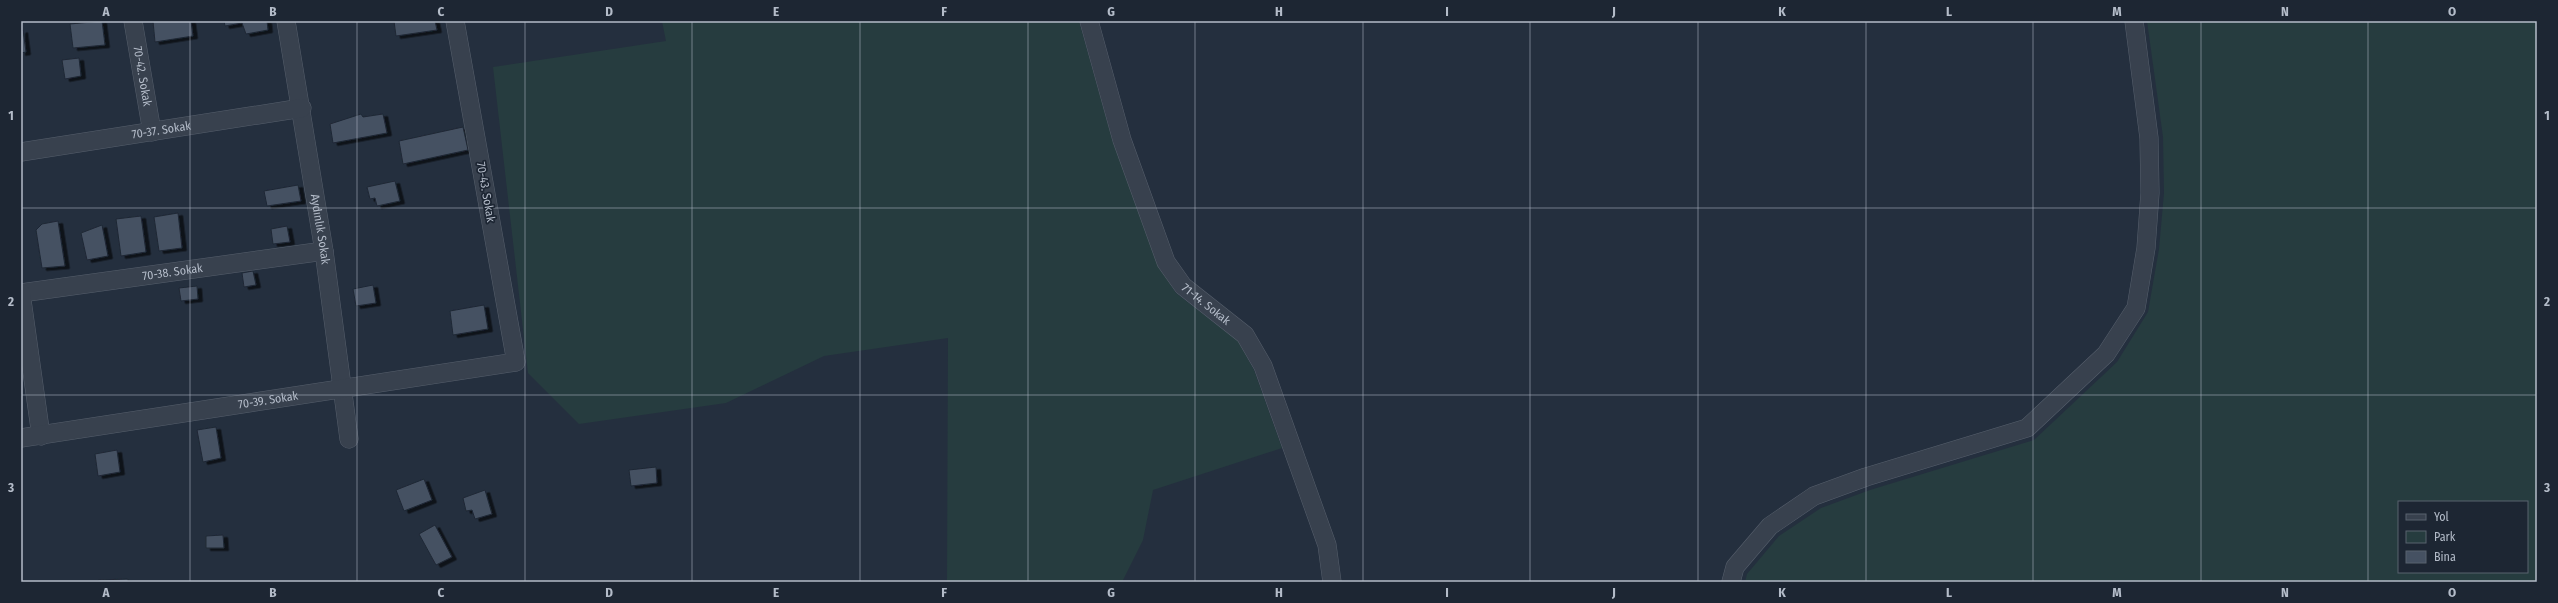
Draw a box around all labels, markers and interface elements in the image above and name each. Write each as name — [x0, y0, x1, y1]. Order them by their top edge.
text: A — [101, 4, 110, 19]
text: B — [269, 4, 277, 19]
text: C — [438, 4, 445, 19]
text: D — [605, 4, 613, 19]
text: E — [773, 4, 779, 19]
text: F — [941, 4, 947, 19]
text: G — [1107, 4, 1115, 19]
text: H — [1275, 4, 1283, 19]
text: I — [1445, 4, 1449, 19]
text: J — [1611, 4, 1616, 19]
text: K — [1778, 4, 1786, 19]
text: L — [1946, 4, 1952, 19]
text: M — [2112, 4, 2122, 19]
text: N — [2281, 4, 2289, 19]
text: O — [2448, 4, 2456, 19]
street label: 70-42. Sokak — [130, 45, 155, 108]
text: 1 — [8, 108, 14, 123]
text: 1 — [2544, 108, 2550, 123]
street label: 70-37. Sokak — [131, 118, 192, 142]
street label: 70-43. Sokak — [474, 161, 498, 224]
street label: Aydınlık Sokak — [308, 193, 333, 266]
street label: 70-38. Sokak — [142, 261, 204, 283]
street label: 71-14. Sokak — [1179, 281, 1234, 328]
text: 2 — [7, 294, 14, 309]
text: 2 — [2543, 294, 2550, 309]
street label: 70-39. Sokak — [237, 388, 299, 412]
text: 3 — [7, 480, 14, 495]
text: 3 — [2543, 480, 2550, 495]
legend — [2398, 501, 2528, 573]
text: Yol — [2434, 510, 2449, 524]
text: Park — [2434, 530, 2456, 544]
text: Bina — [2434, 550, 2456, 564]
text: A — [101, 585, 110, 600]
text: B — [269, 585, 277, 600]
text: C — [438, 585, 445, 600]
text: D — [605, 585, 613, 600]
text: E — [773, 585, 779, 600]
text: F — [941, 585, 947, 600]
text: G — [1107, 585, 1115, 600]
text: H — [1275, 585, 1283, 600]
text: I — [1445, 585, 1449, 600]
text: J — [1611, 585, 1616, 600]
text: K — [1778, 585, 1786, 600]
text: L — [1946, 585, 1952, 600]
text: M — [2112, 585, 2122, 600]
text: N — [2281, 585, 2289, 600]
text: O — [2448, 585, 2456, 600]

